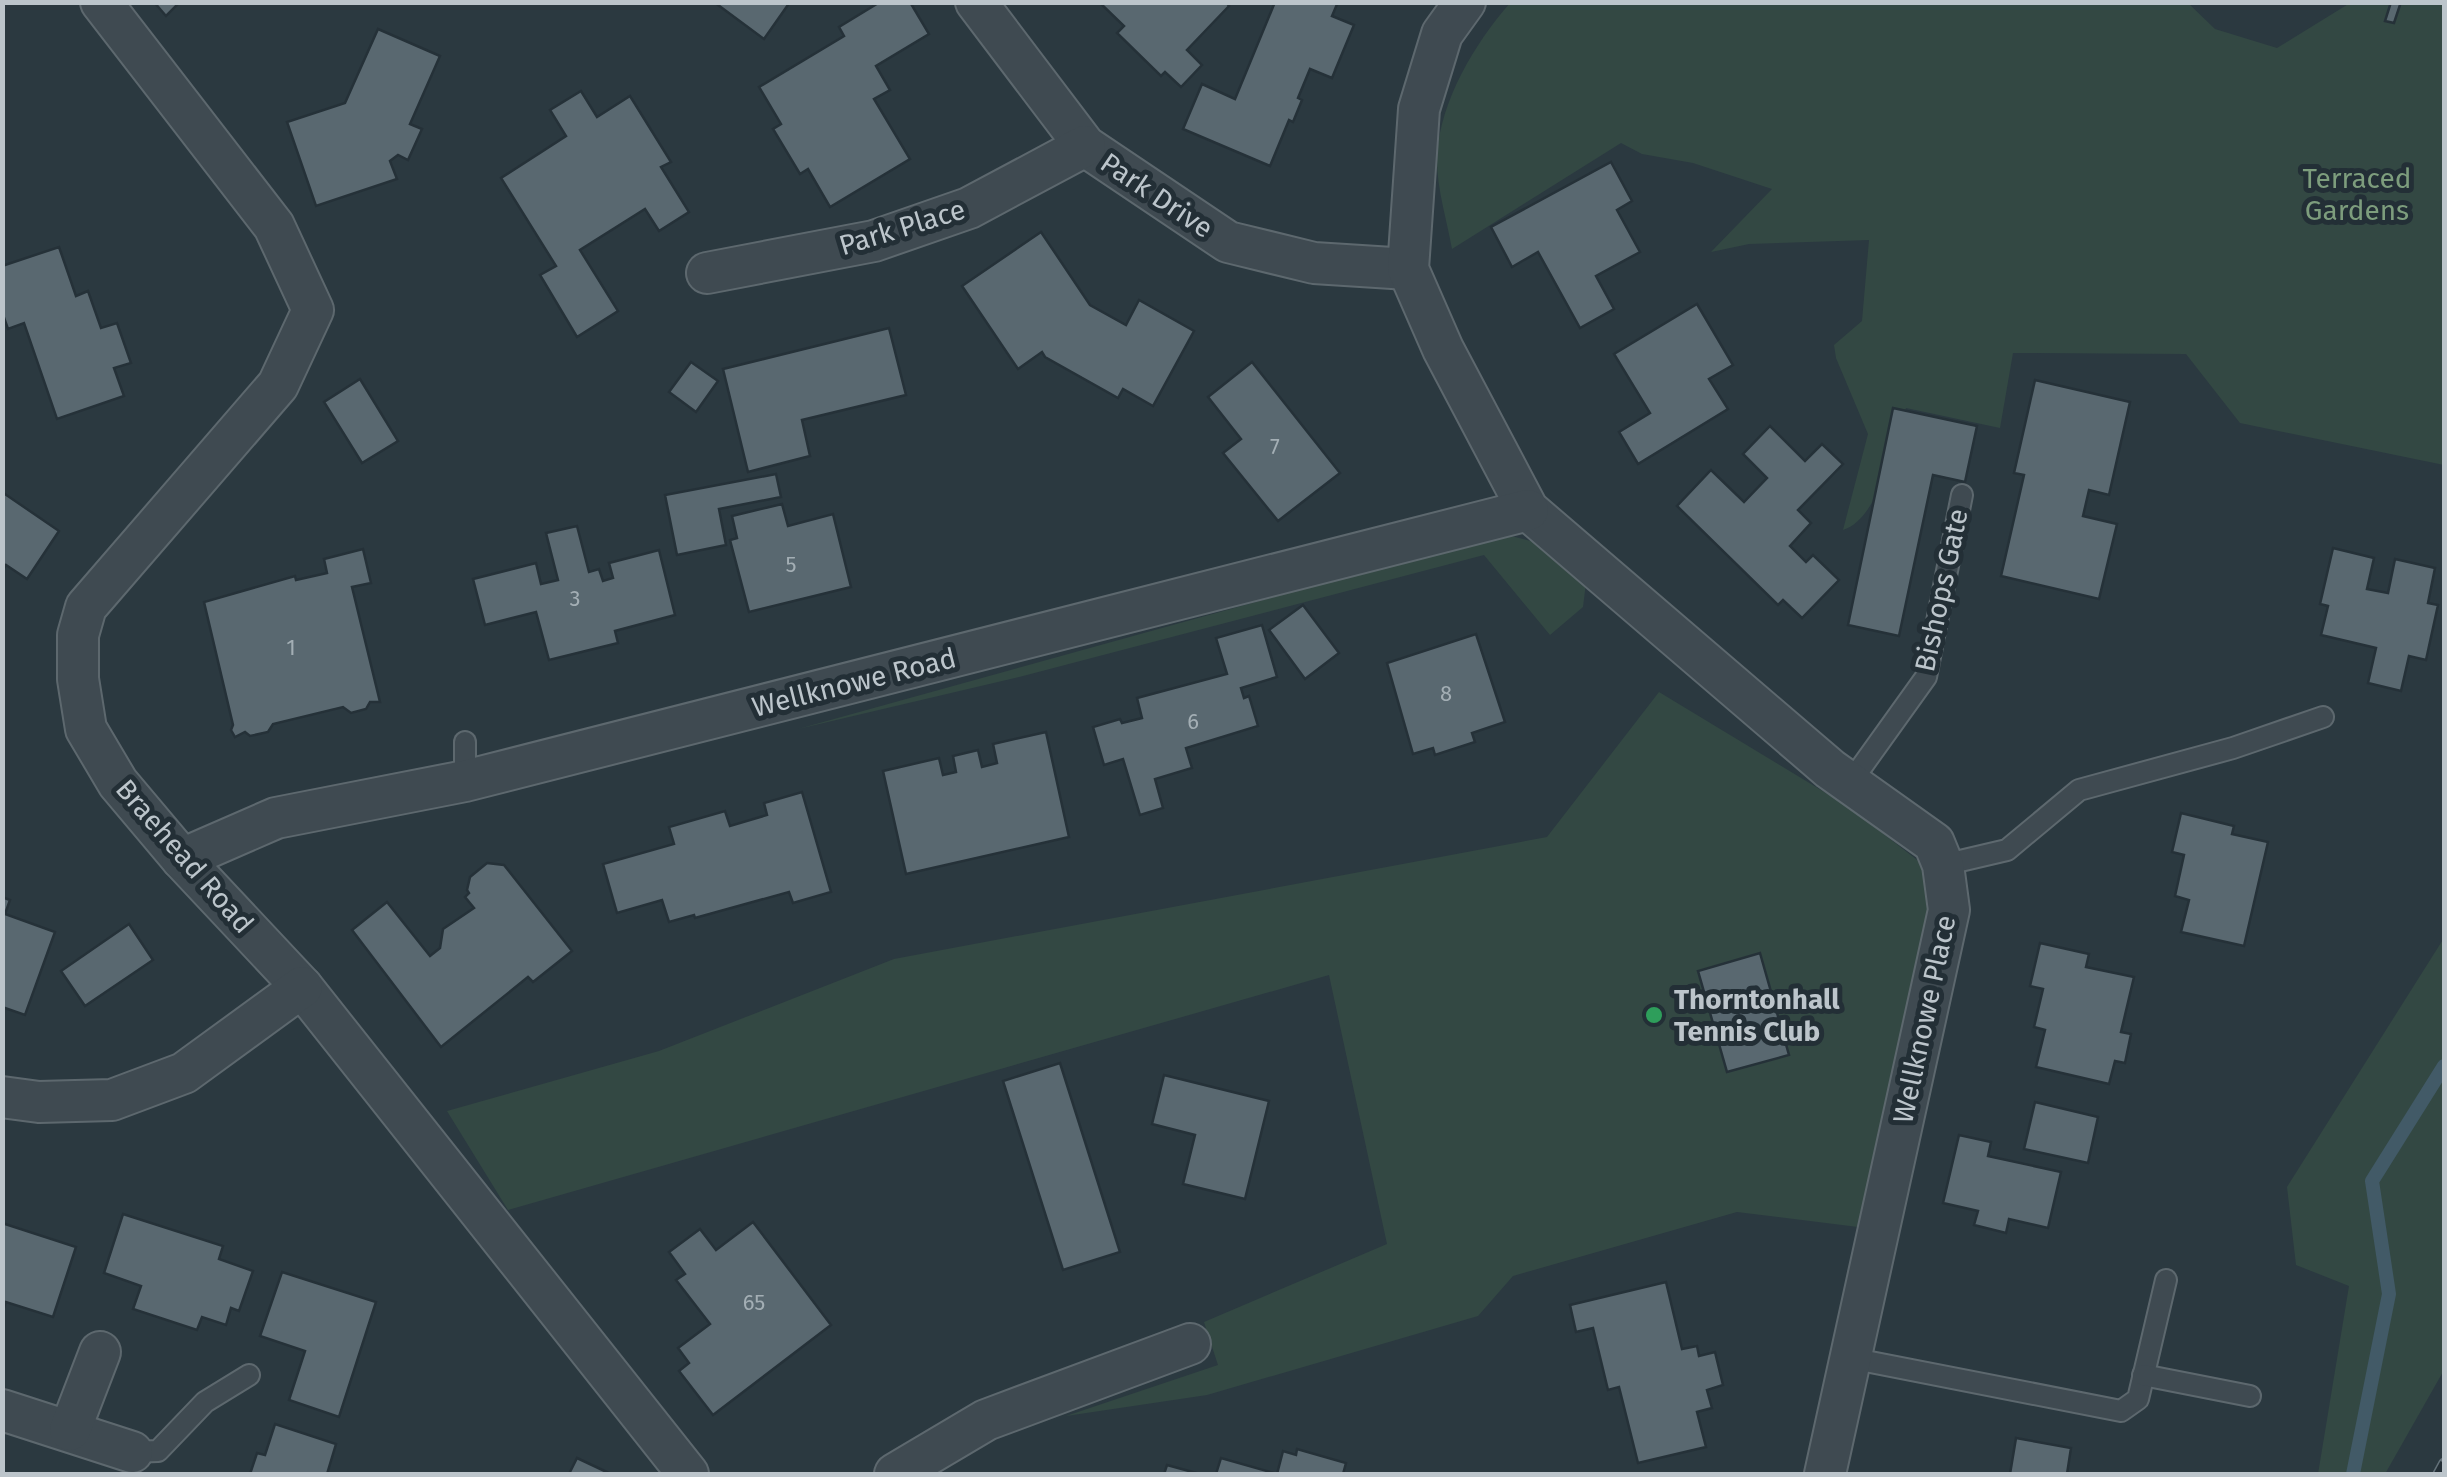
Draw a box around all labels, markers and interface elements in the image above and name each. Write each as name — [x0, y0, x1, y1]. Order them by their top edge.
street label: Park Drive — [1094, 146, 1219, 245]
park label: Terraced Gardens — [2303, 162, 2411, 227]
street label: Park Place — [835, 193, 969, 262]
house number: 7 — [1270, 433, 1280, 460]
street label: Bishops Gate — [1908, 506, 1975, 675]
house number: 5 — [785, 551, 797, 578]
house number: 3 — [570, 585, 580, 612]
house number: 1 — [286, 634, 296, 661]
street label: Wellknowe Road — [749, 641, 959, 724]
house number: 8 — [1440, 680, 1452, 707]
house number: 6 — [1187, 708, 1199, 735]
street label: Braehead Road — [109, 773, 260, 940]
street label: Wellknowe Place — [1886, 912, 1963, 1126]
place label: Thorntonhall Tennis Club — [1674, 983, 1840, 1048]
marker: Thorntonhall Tennis Club — [1643, 1004, 1665, 1026]
house number: 65 — [743, 1289, 765, 1316]

